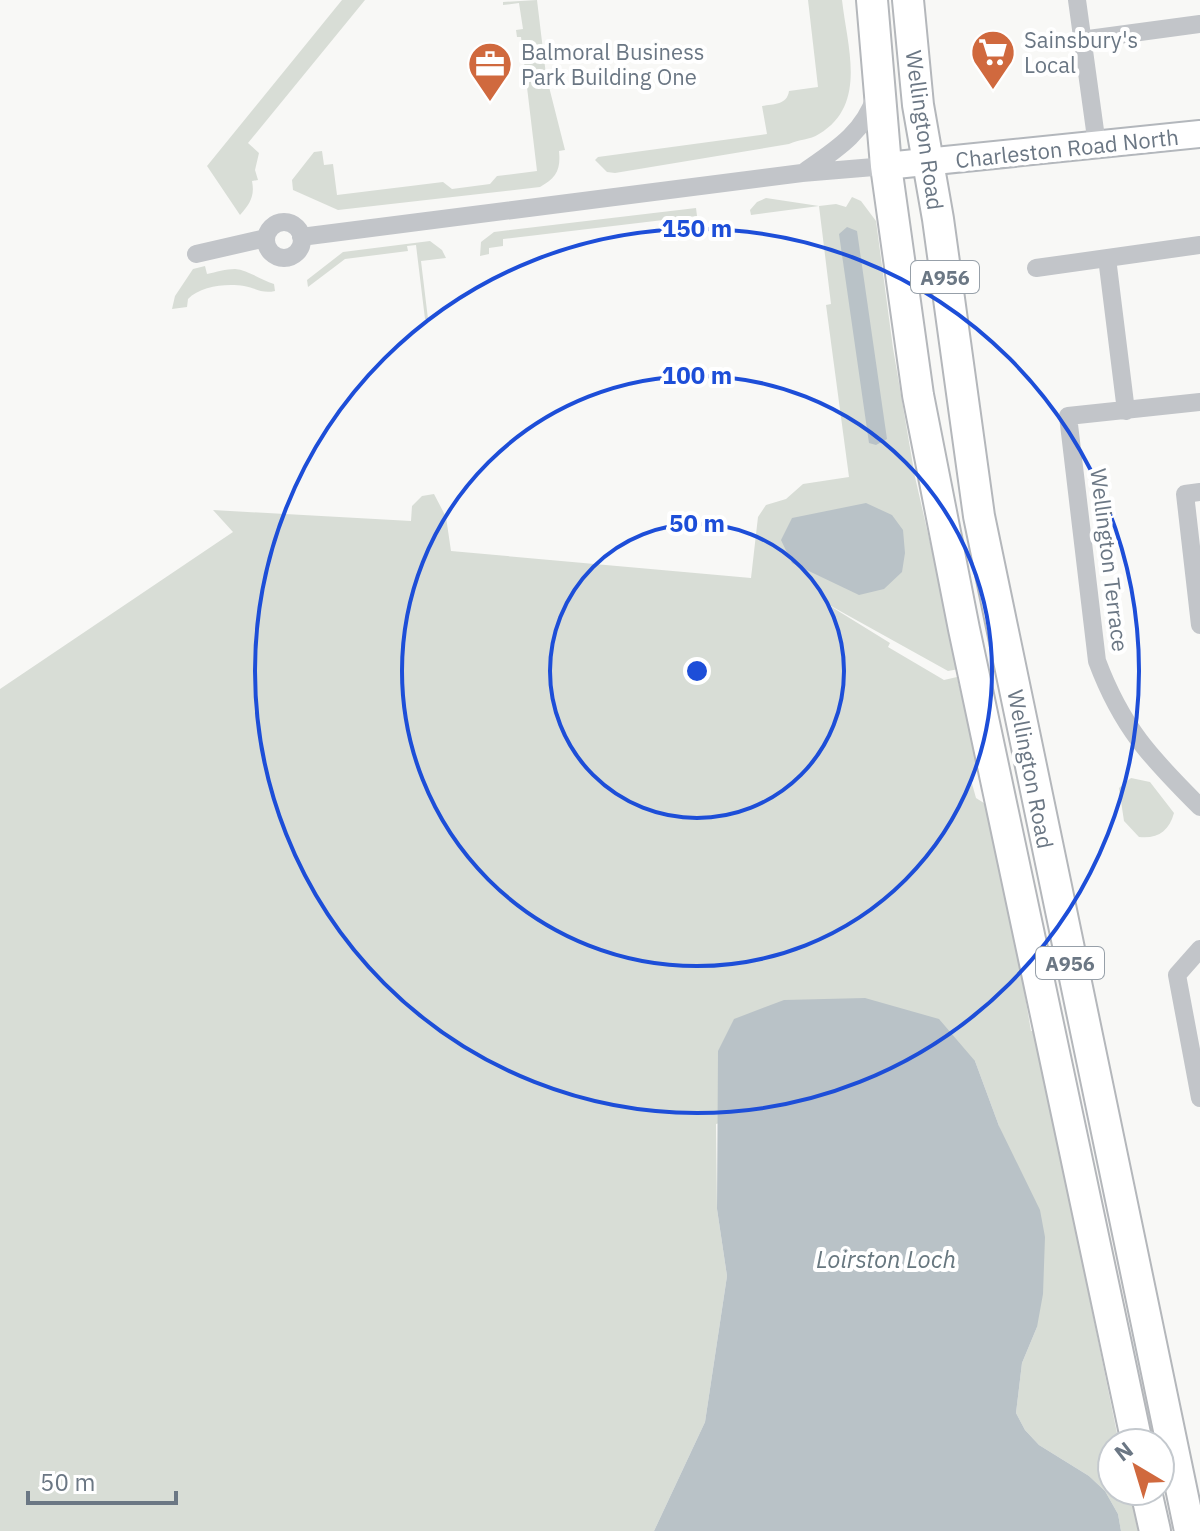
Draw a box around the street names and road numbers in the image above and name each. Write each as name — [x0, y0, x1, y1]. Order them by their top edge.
street label: Wellington Road — [899, 48, 951, 212]
street label: Charleston Road North — [954, 122, 1180, 174]
road number: A956 — [911, 261, 979, 293]
street label: Wellington Terrace — [1084, 467, 1136, 653]
street label: Wellington Road — [1001, 687, 1061, 851]
road number: A956 — [1036, 947, 1104, 979]

